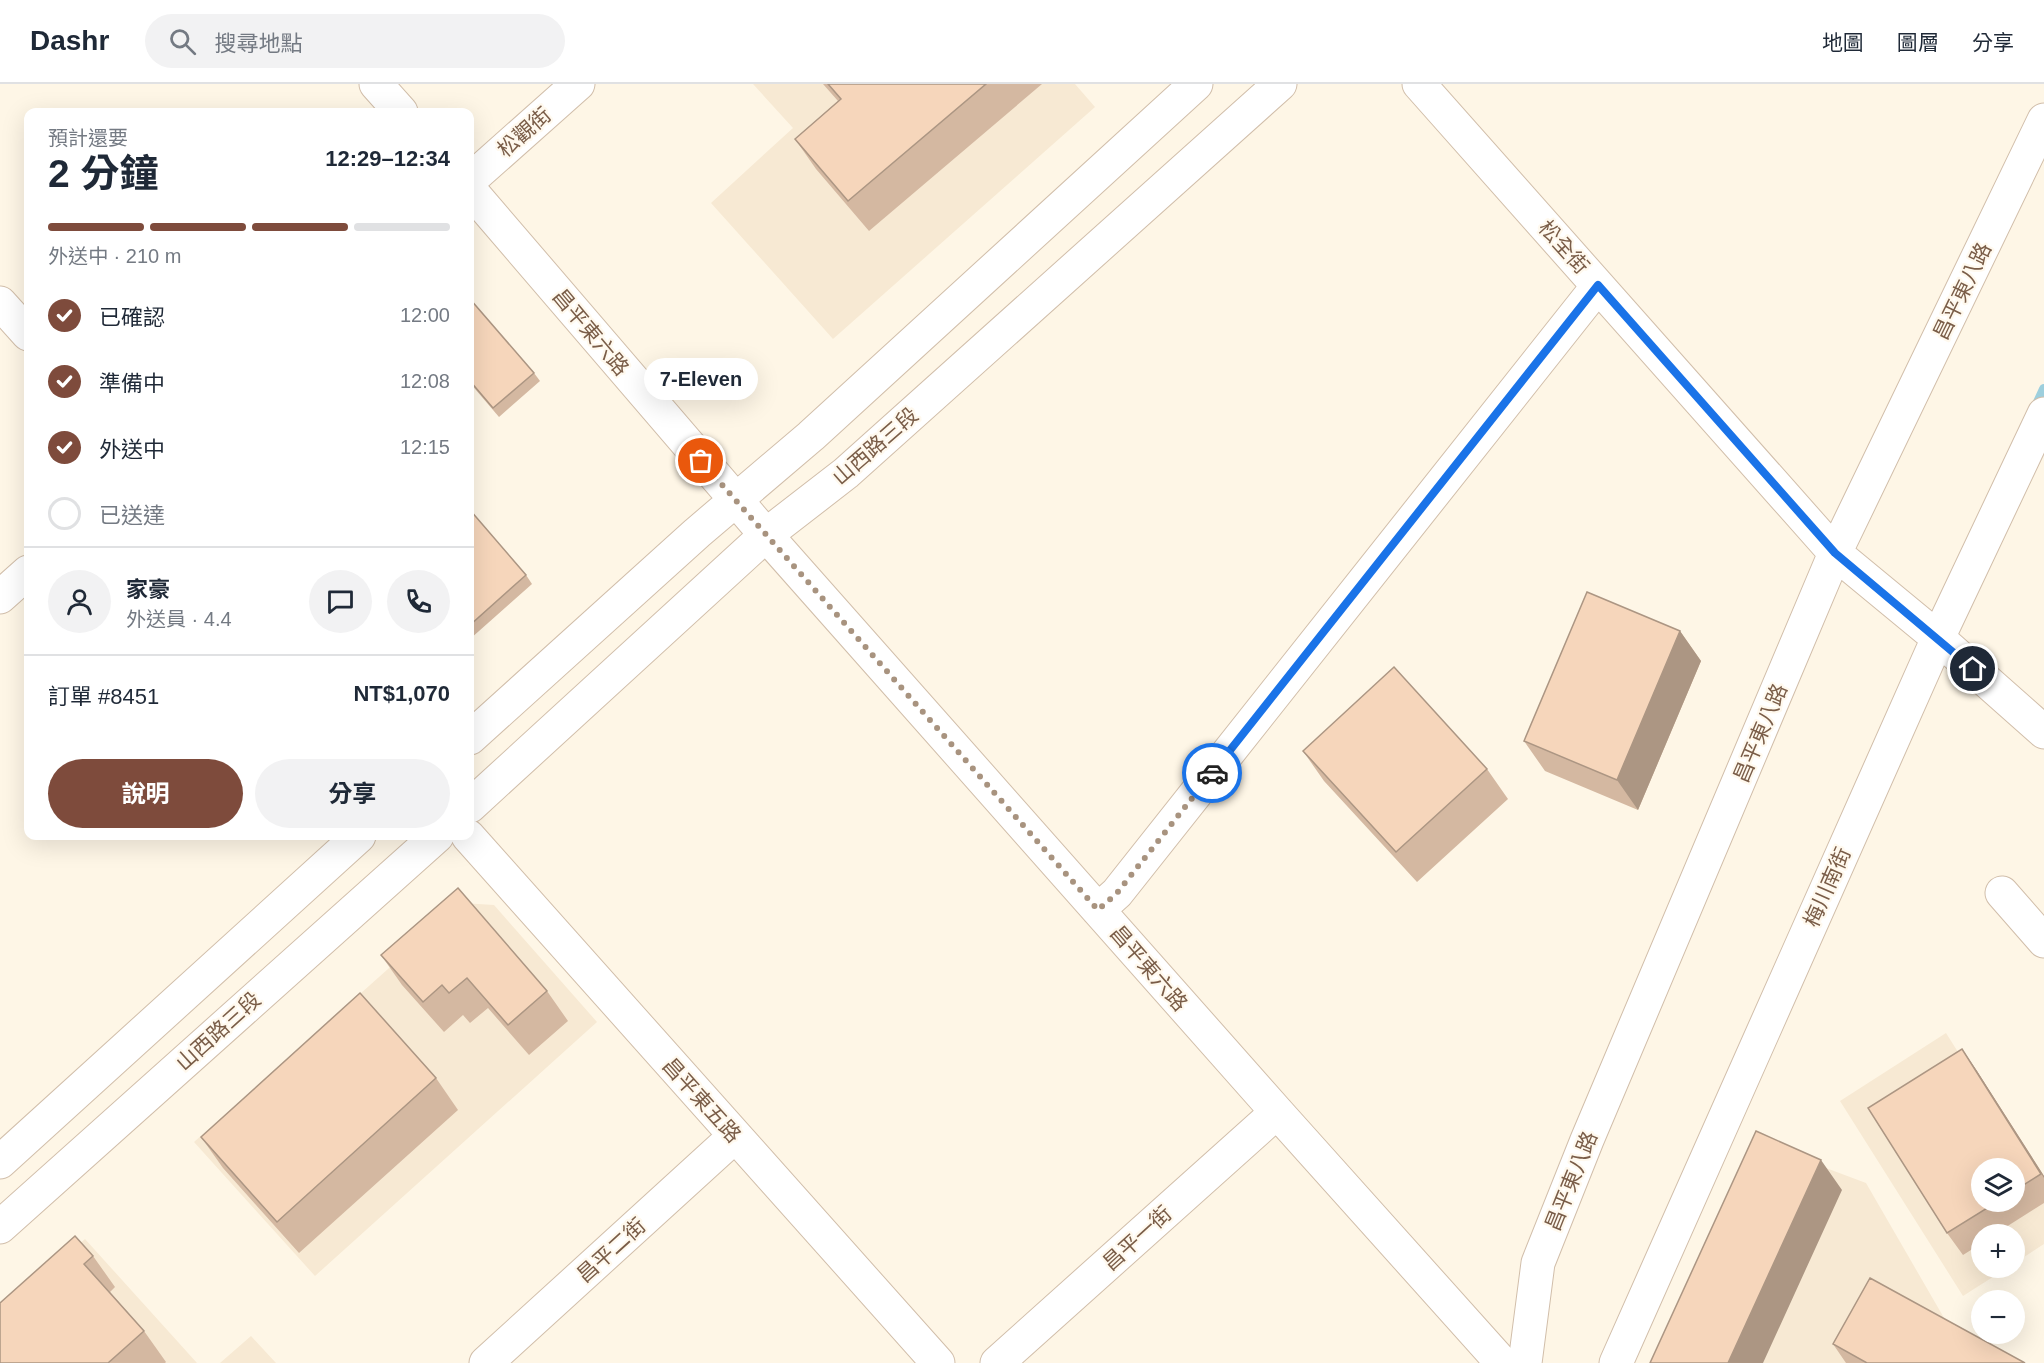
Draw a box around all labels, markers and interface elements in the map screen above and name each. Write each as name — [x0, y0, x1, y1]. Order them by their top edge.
search box — [145, 14, 565, 68]
text: Dashr — [30, 25, 109, 56]
icon: search — [166, 25, 199, 58]
text: 搜尋地點 — [214, 31, 302, 56]
text: 地圖 — [1822, 31, 1864, 54]
text: 圖層 — [1897, 31, 1939, 54]
text: 分享 — [1972, 31, 2014, 54]
street label: 松觀街 — [493, 103, 555, 161]
text: 預計還要 — [48, 127, 128, 149]
text: 12:29–12:34 — [325, 146, 450, 171]
text: 2 分鐘 — [48, 152, 159, 195]
street label: 松全街 — [1534, 216, 1594, 278]
street label: 昌平東八路 — [1929, 239, 1995, 343]
text: 外送中 · 210 m — [48, 245, 181, 267]
street label: 昌平東六路 — [548, 284, 634, 380]
icon: check — [48, 299, 81, 332]
text: 12:00 — [400, 304, 450, 326]
text: 已確認 — [99, 305, 165, 330]
callout: 7-Eleven — [644, 359, 758, 401]
icon: check — [48, 365, 81, 398]
text: 7-Eleven — [660, 368, 742, 390]
text: 12:08 — [400, 370, 450, 392]
text: 準備中 — [99, 371, 165, 396]
street label: 山西路三段 — [828, 403, 922, 489]
icon: check — [48, 431, 81, 464]
pin — [675, 435, 726, 486]
text: 12:15 — [400, 436, 450, 458]
text: 外送中 — [99, 437, 165, 462]
icon: bag — [684, 444, 717, 477]
text: 已送達 — [99, 503, 165, 528]
button: person — [48, 570, 111, 633]
button: chat — [309, 570, 372, 633]
button: phone — [387, 570, 450, 633]
text: 家豪 — [126, 577, 170, 602]
text: 外送員 · 4.4 — [126, 608, 232, 630]
pin — [1947, 643, 1998, 694]
icon: home — [1956, 652, 1989, 685]
street label: 昌平東八路 — [1729, 680, 1791, 786]
text: NT$1,070 — [353, 681, 450, 706]
text: 訂單 #8451 — [48, 684, 159, 709]
courier — [1182, 743, 1242, 803]
icon: car — [1196, 757, 1229, 790]
button: 說明 — [48, 759, 243, 828]
button: 分享 — [255, 759, 450, 828]
street label: 梅川南街 — [1799, 844, 1855, 930]
street label: 昌平東六路 — [1106, 921, 1192, 1015]
street label: 山西路三段 — [171, 987, 265, 1075]
street label: 昌平東五路 — [658, 1053, 746, 1147]
street label: 昌平東八路 — [1541, 1128, 1601, 1234]
map controls — [1971, 1158, 2025, 1344]
button: layers — [1971, 1158, 2025, 1212]
street label: 昌平一街 — [1098, 1201, 1176, 1275]
street label: 昌平二街 — [572, 1213, 650, 1287]
button: + — [1971, 1224, 2025, 1278]
button: − — [1971, 1290, 2025, 1344]

